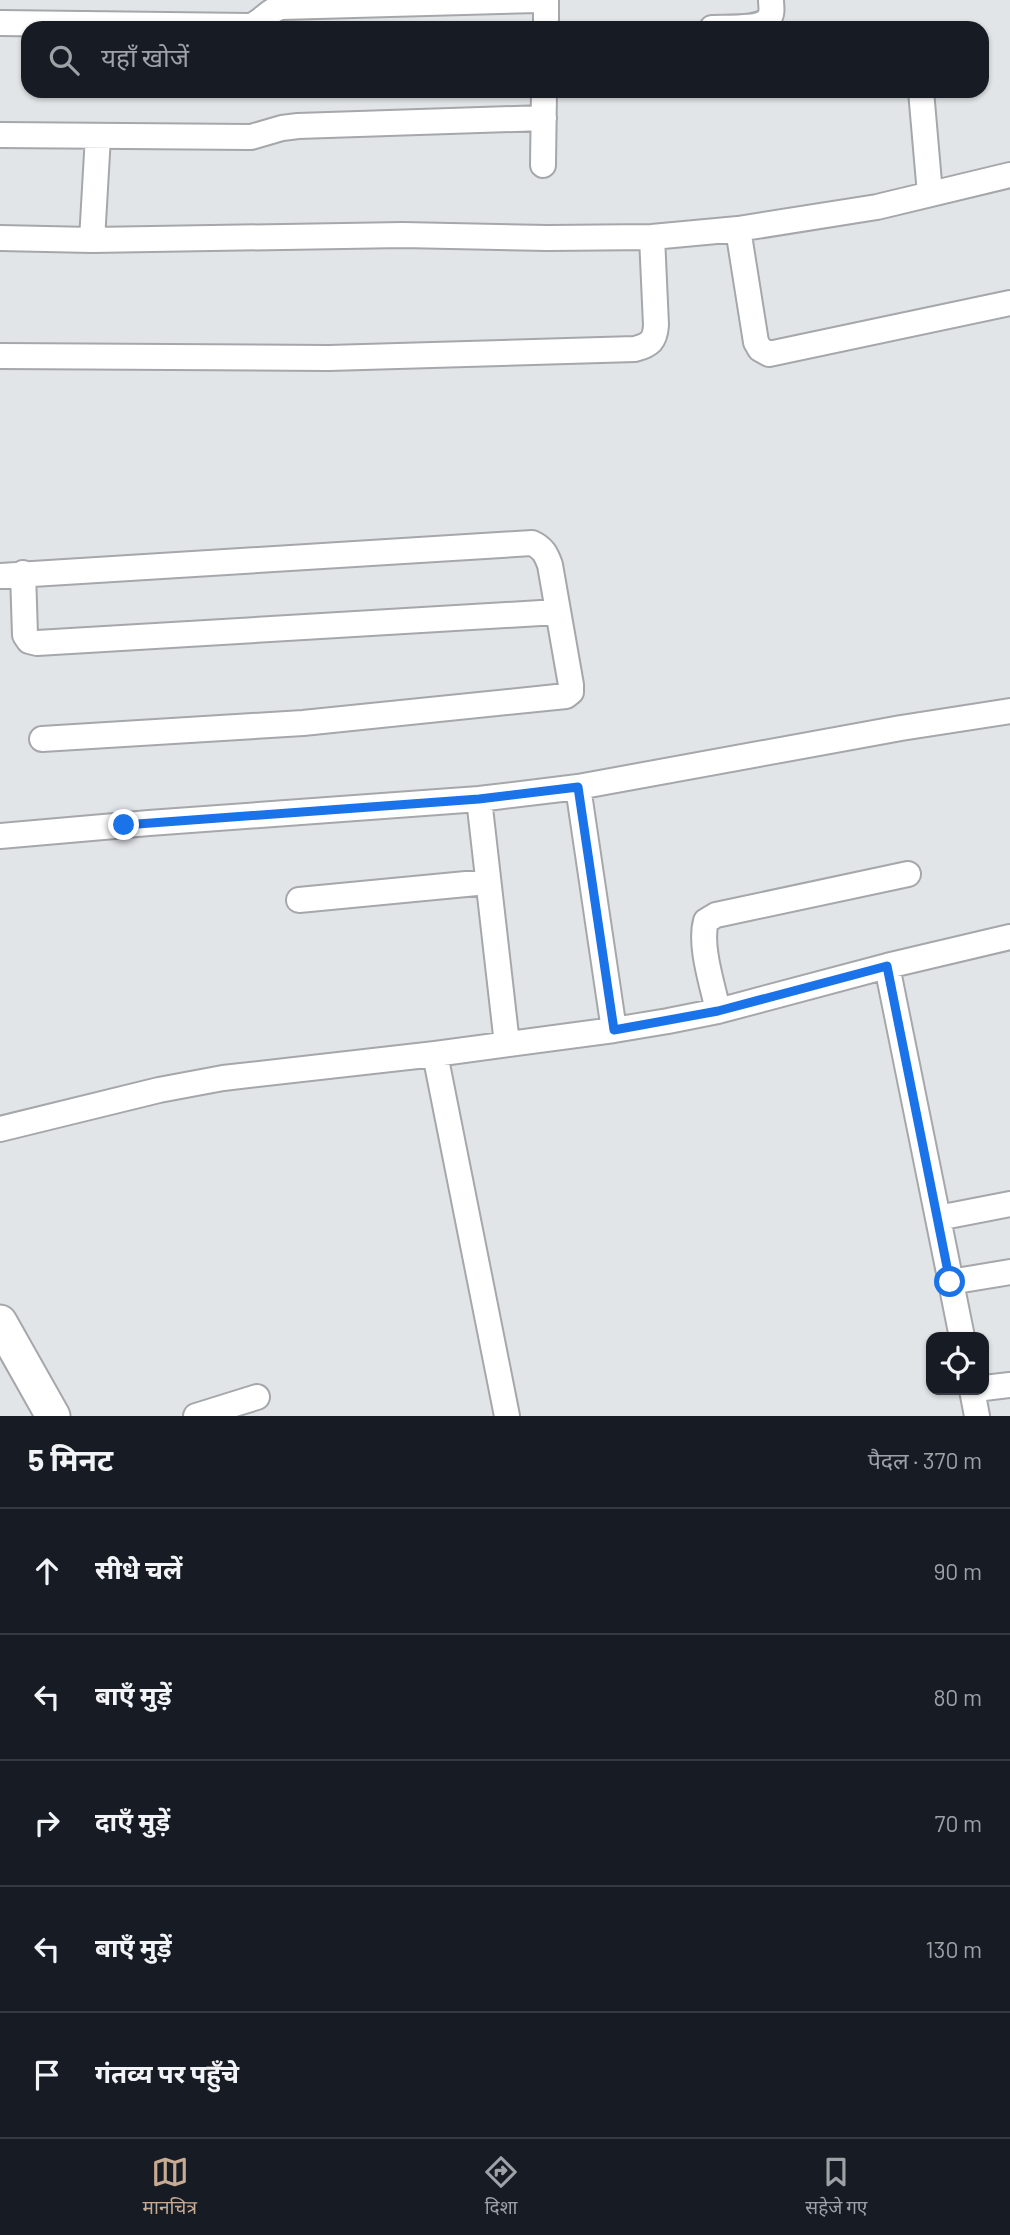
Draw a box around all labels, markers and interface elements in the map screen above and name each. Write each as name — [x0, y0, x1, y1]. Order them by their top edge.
search box — [21, 21, 989, 98]
icon: search — [45, 41, 83, 79]
text: यहाँ खोजें — [101, 41, 189, 72]
route end — [108, 809, 139, 840]
route start — [934, 1266, 965, 1297]
map controls — [926, 1332, 989, 1395]
button: locate — [926, 1332, 989, 1395]
text: 5 मिनट — [28, 1441, 113, 1477]
text: पैदल · 370 m — [868, 1446, 982, 1474]
icon: ahead — [28, 1552, 66, 1590]
text: सीधे चलें — [95, 1553, 182, 1584]
text: 90 m — [933, 1557, 982, 1585]
icon: left — [28, 1678, 66, 1716]
text: बाएँ मुड़ें — [95, 1679, 172, 1710]
text: 80 m — [933, 1683, 982, 1711]
icon: right — [28, 1804, 66, 1842]
text: दाएँ मुड़ें — [95, 1805, 170, 1836]
text: 70 m — [935, 1809, 982, 1837]
icon: left — [28, 1930, 66, 1968]
text: बाएँ मुड़ें — [95, 1931, 172, 1962]
text: 130 m — [925, 1935, 982, 1963]
icon: arrive — [28, 2056, 66, 2094]
text: गंतव्य पर पहुँचे — [95, 2057, 239, 2088]
tab: मानचित्र — [143, 2153, 197, 2222]
tab: दिशा — [482, 2153, 520, 2222]
tab: सहेजे गए — [805, 2153, 867, 2222]

